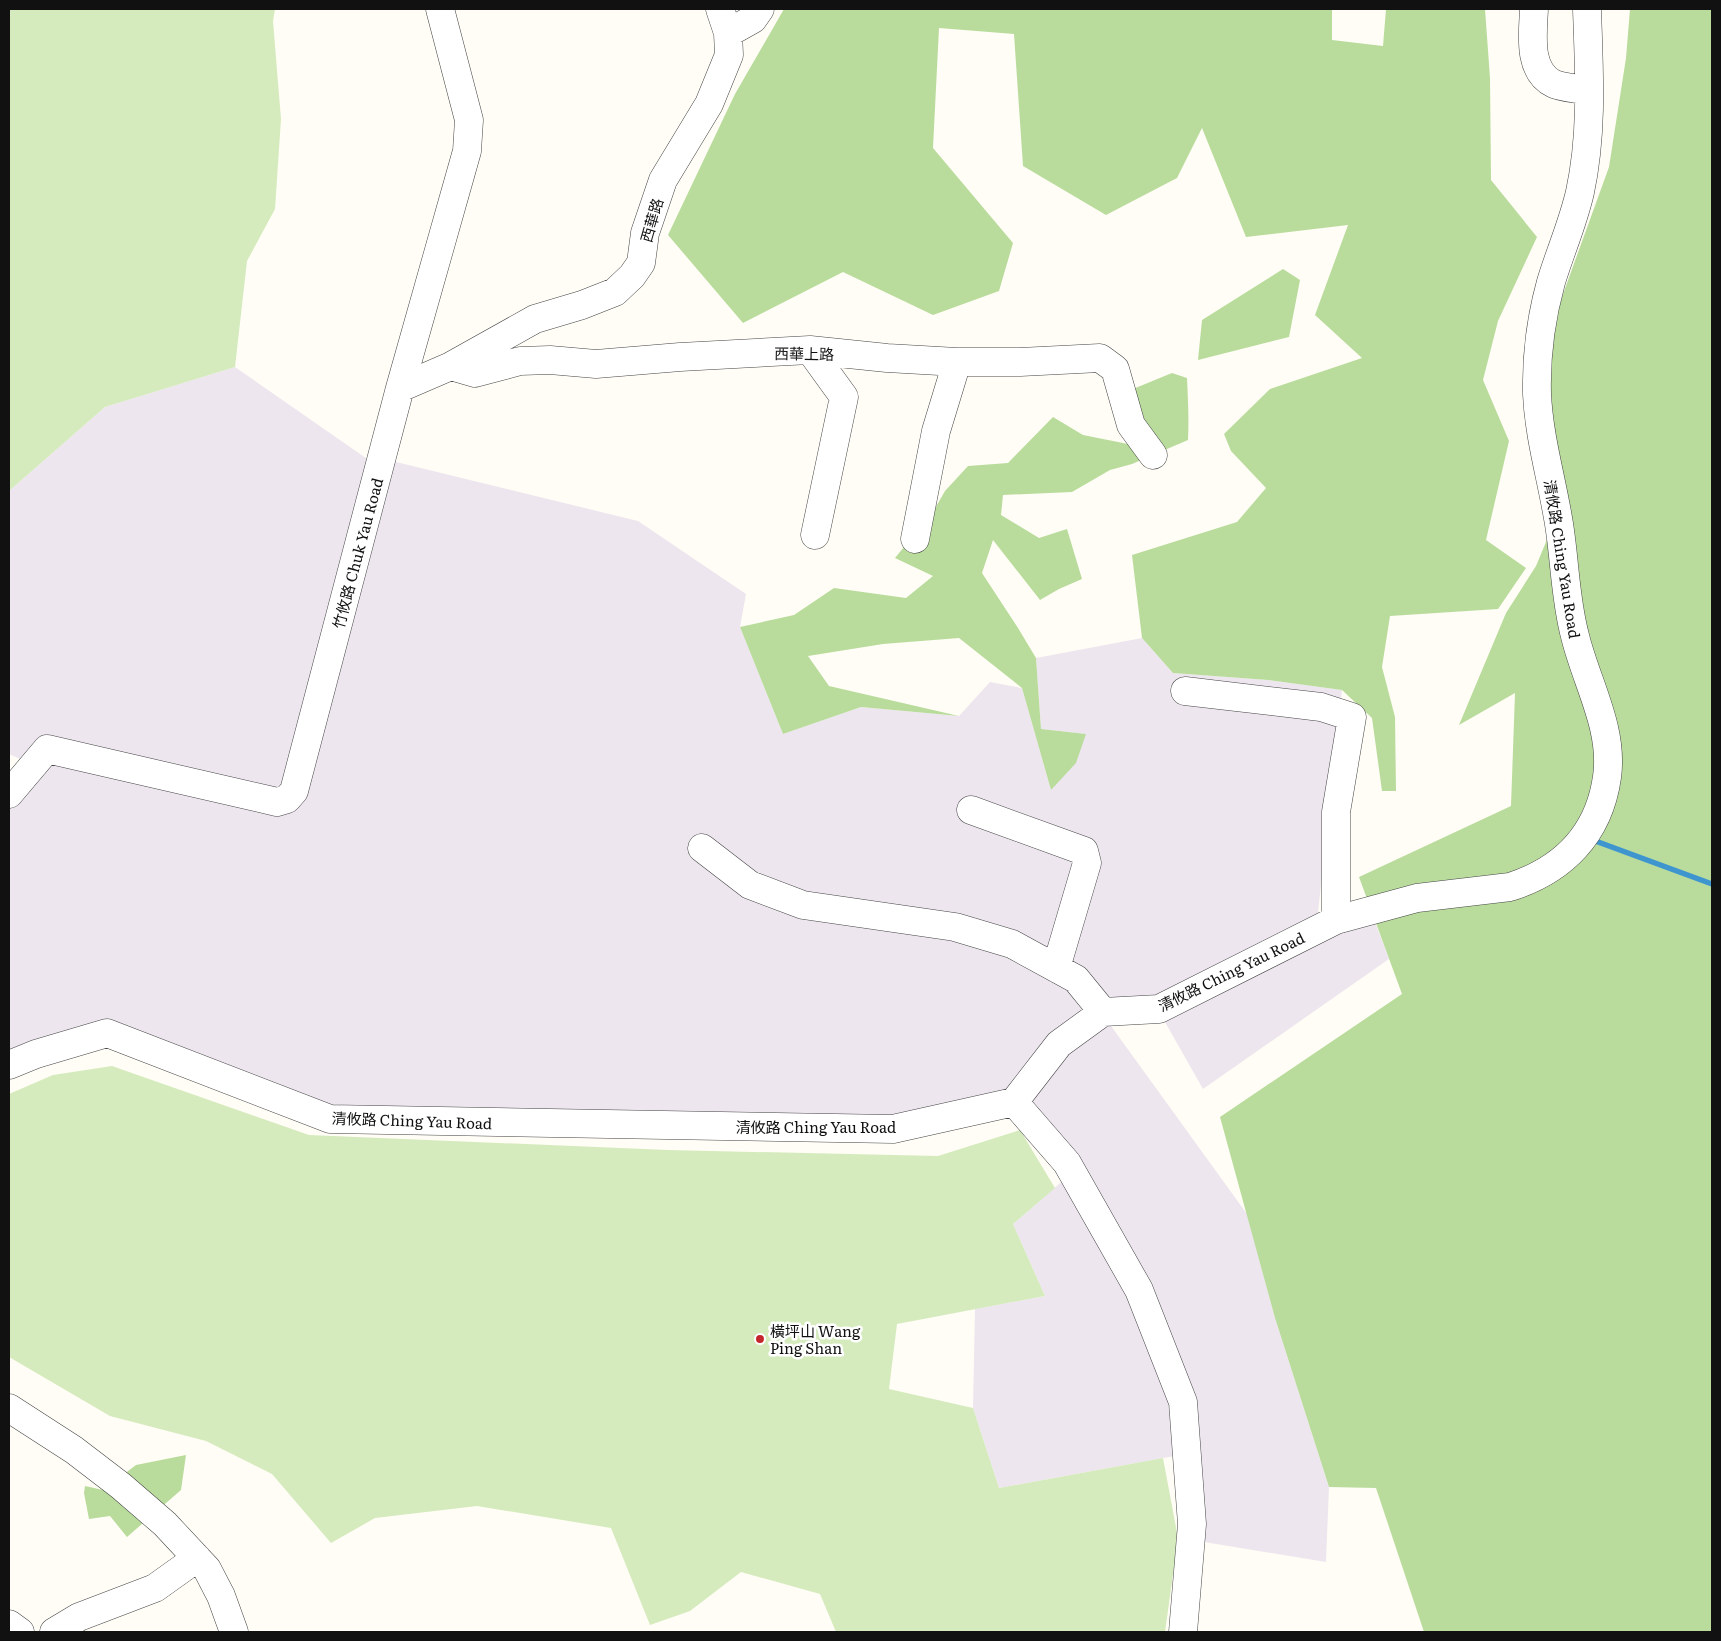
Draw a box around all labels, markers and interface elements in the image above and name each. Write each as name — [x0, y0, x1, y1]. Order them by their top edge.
street label: 西華路 — [634, 195, 668, 245]
street label: 西華上路 — [774, 341, 834, 365]
street label: 竹攸路 Chuk Yau Road — [326, 475, 388, 631]
street label: 清攸路 Ching Yau Road — [1539, 478, 1587, 640]
street label: 清攸路 Ching Yau Road — [1154, 926, 1308, 1016]
street label: 清攸路 Ching Yau Road — [331, 1106, 493, 1134]
street label: 清攸路 Ching Yau Road — [736, 1115, 896, 1138]
place label: 橫坪山 Wang Ping Shan — [770, 1319, 861, 1359]
marker: 橫坪山 Wang Ping Shan — [754, 1333, 766, 1345]

